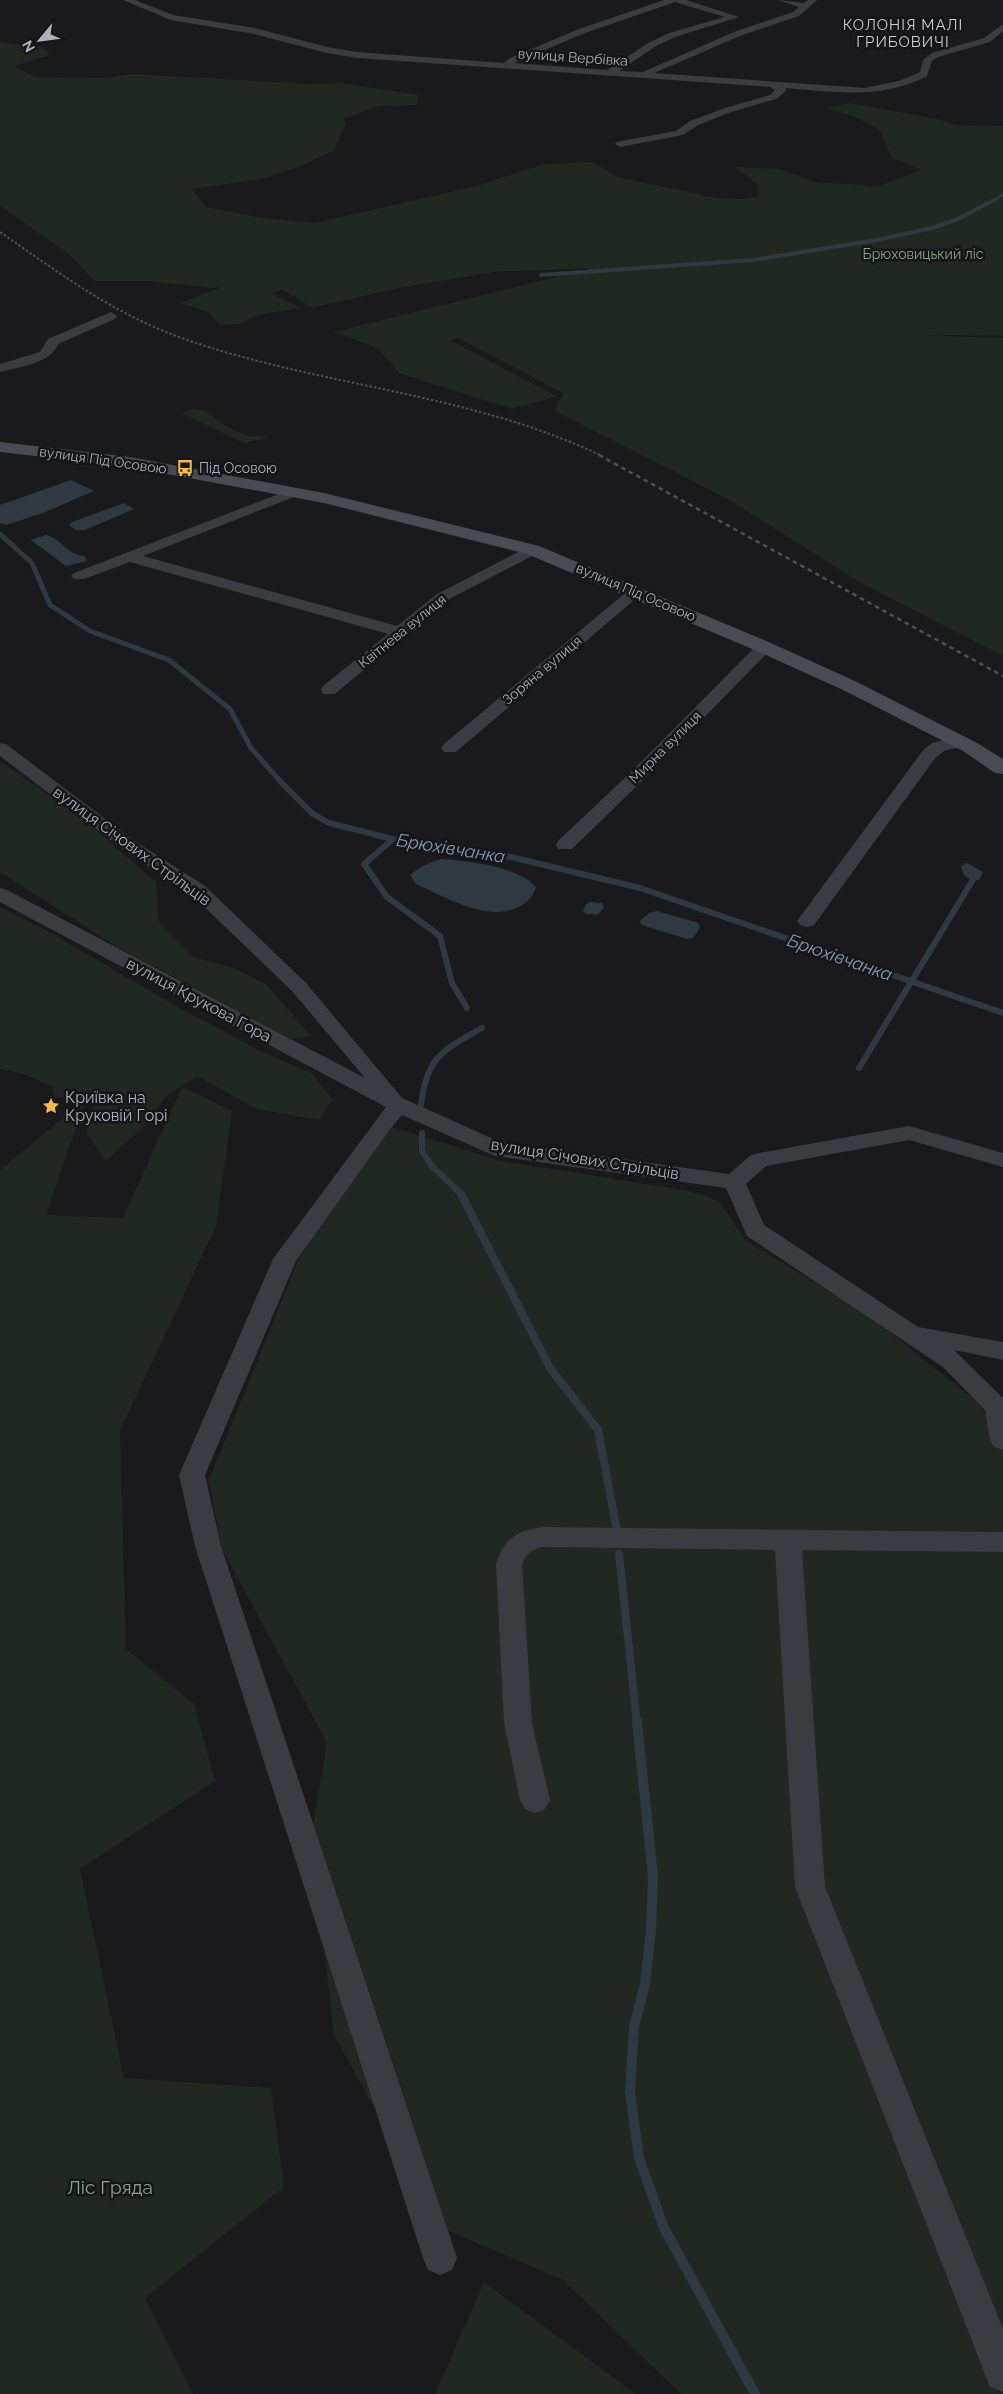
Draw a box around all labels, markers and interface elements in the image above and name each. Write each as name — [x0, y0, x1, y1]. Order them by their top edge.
north arrow — [15, 15, 65, 65]
district label: КОЛОНІЯ МАЛІ ГРИБОВИЧІ — [843, 16, 963, 51]
text: N — [19, 38, 38, 55]
street label: вулиця Вербівка — [517, 45, 629, 69]
park label: Брюховицький ліс — [863, 246, 984, 262]
street label: вулиця Під Осовою — [38, 443, 168, 477]
bus stop icon: Під Осовою — [175, 458, 195, 478]
place label: Під Осовою — [199, 460, 277, 476]
street label: вулиця Під Осовою — [574, 560, 698, 624]
street label: Квітнева вулиця — [355, 591, 449, 671]
street label: Зоряна вулиця — [499, 632, 585, 708]
street label: Мирна вулиця — [626, 708, 704, 786]
street label: вулиця Січових Стрільців — [50, 782, 214, 910]
water label: Брюхівчанка — [395, 829, 507, 867]
water label: Брюхівчанка — [785, 929, 896, 985]
street label: вулиця Крукова Гора — [123, 954, 275, 1046]
place label: Криївка на Круковій Горі — [65, 1088, 168, 1125]
place icon: Криївка на Круковій Горі — [41, 1096, 61, 1116]
street label: вулиця Січових Стрільців — [490, 1135, 680, 1183]
park label: Ліс Гряда — [67, 2176, 153, 2198]

